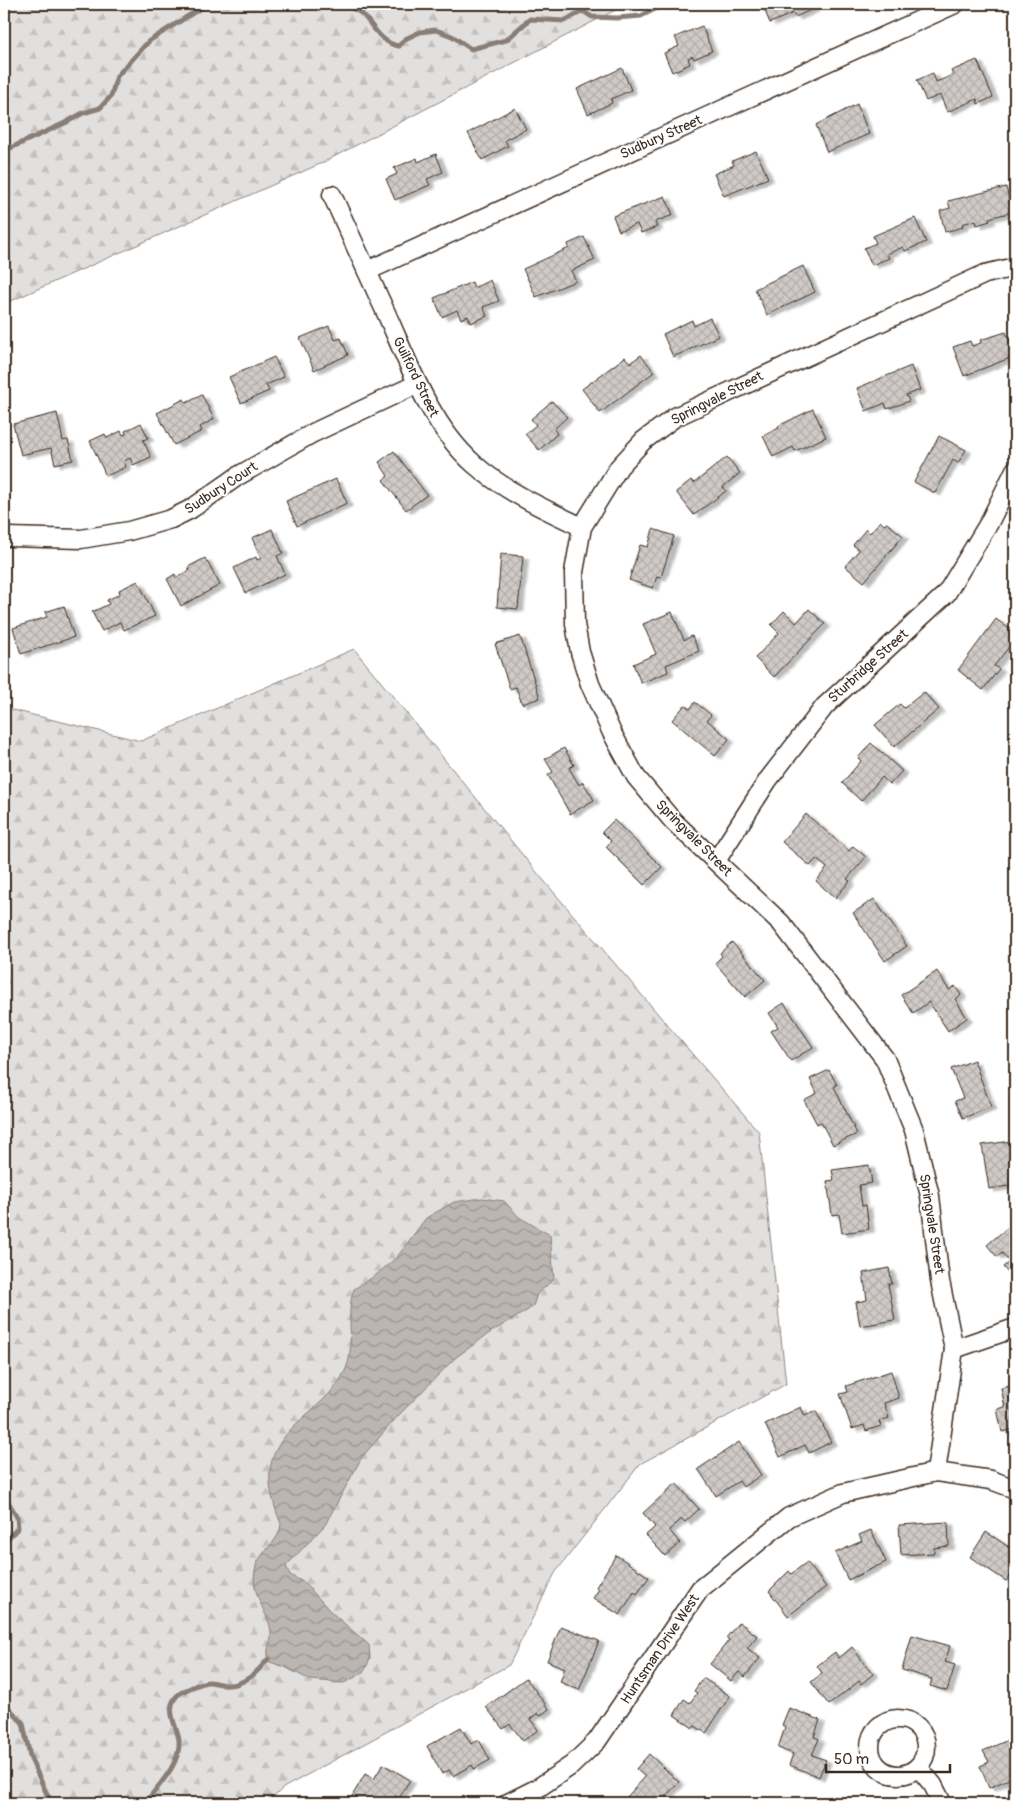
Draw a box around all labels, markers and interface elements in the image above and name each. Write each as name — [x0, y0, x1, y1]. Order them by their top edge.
street label: Sudbury Street — [617, 111, 705, 163]
street label: Guilford Street — [389, 334, 443, 420]
street label: Springvale Street — [668, 367, 766, 429]
street label: Sudbury Court — [181, 458, 261, 518]
street label: Sturbridge Street — [824, 625, 912, 706]
street label: Springvale Street — [652, 796, 736, 880]
street label: Springvale Street — [916, 1173, 948, 1276]
street label: Huntsman Drive West — [617, 1591, 703, 1707]
scale bar — [826, 1742, 950, 1774]
text: 50 m — [834, 1750, 869, 1769]

